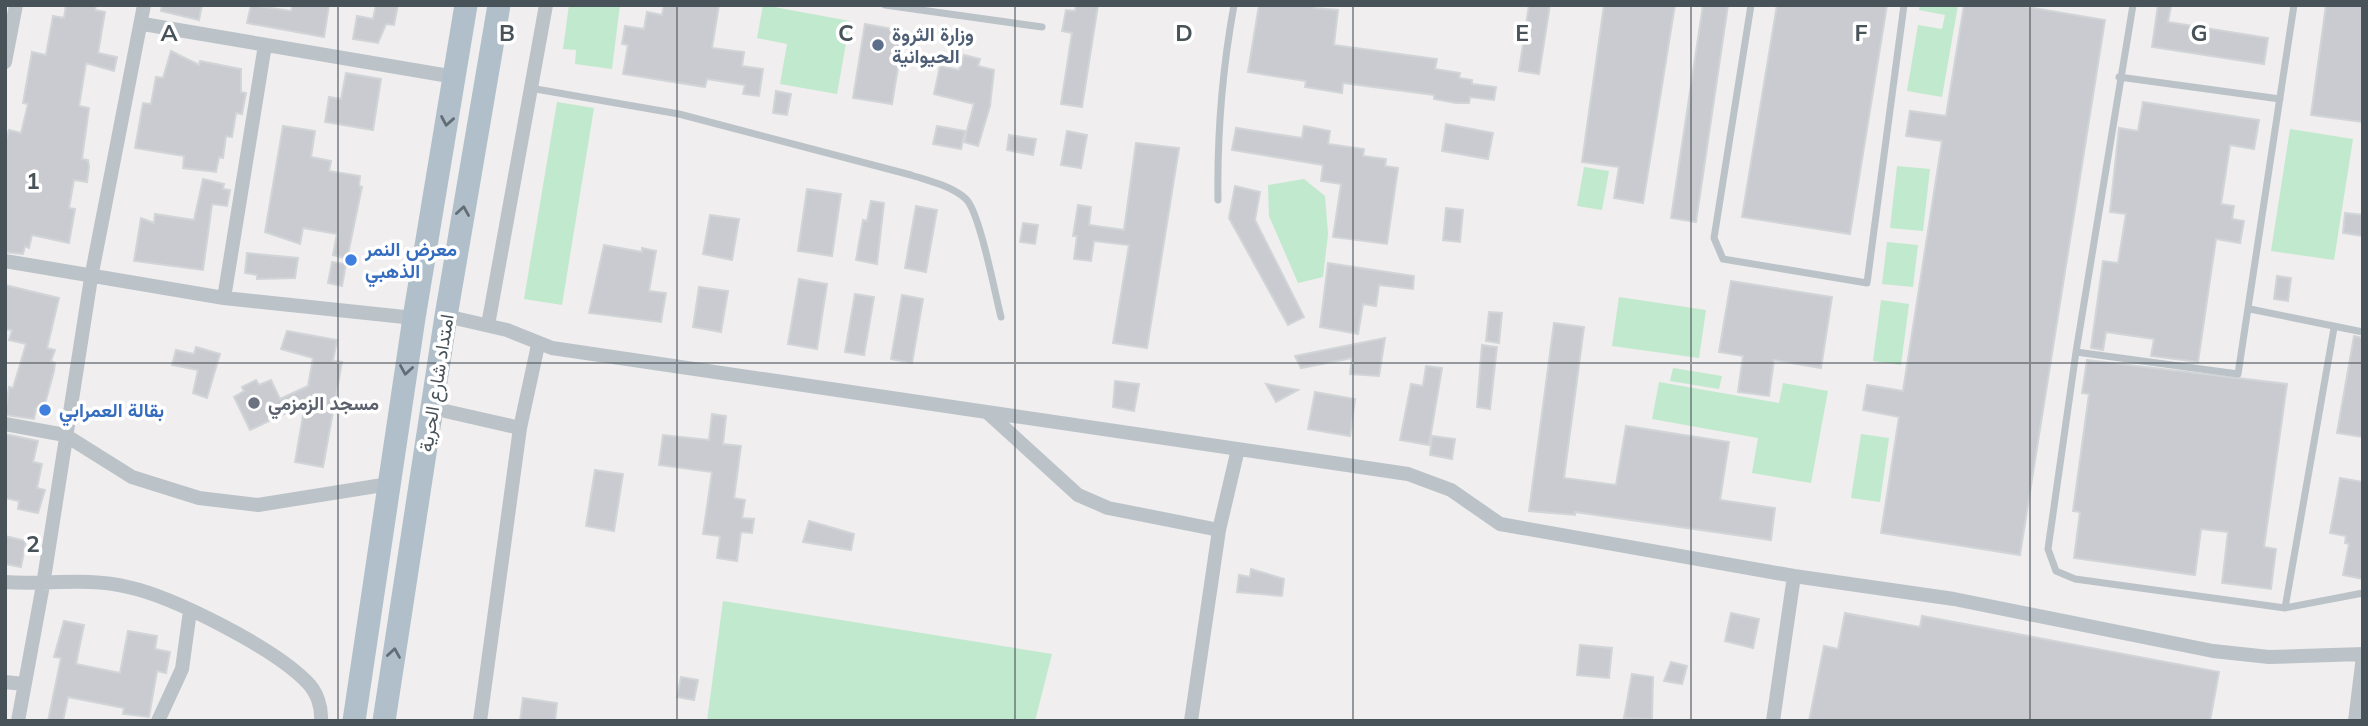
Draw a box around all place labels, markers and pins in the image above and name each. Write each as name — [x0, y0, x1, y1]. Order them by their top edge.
place label: وزارة الثروة الحيوانية — [892, 22, 974, 69]
marker: وزارة الثروة الحيوانية — [870, 37, 886, 53]
place label: معرض النمر الذهبي — [364, 237, 457, 288]
marker: معرض النمر الذهبي — [343, 252, 359, 268]
place label: مسجد الزمزمي — [268, 391, 379, 420]
marker: مسجد الزمزمي — [246, 395, 262, 411]
place label: بقالة العمرابي — [59, 398, 164, 427]
marker: بقالة العمرابي — [37, 402, 53, 418]

